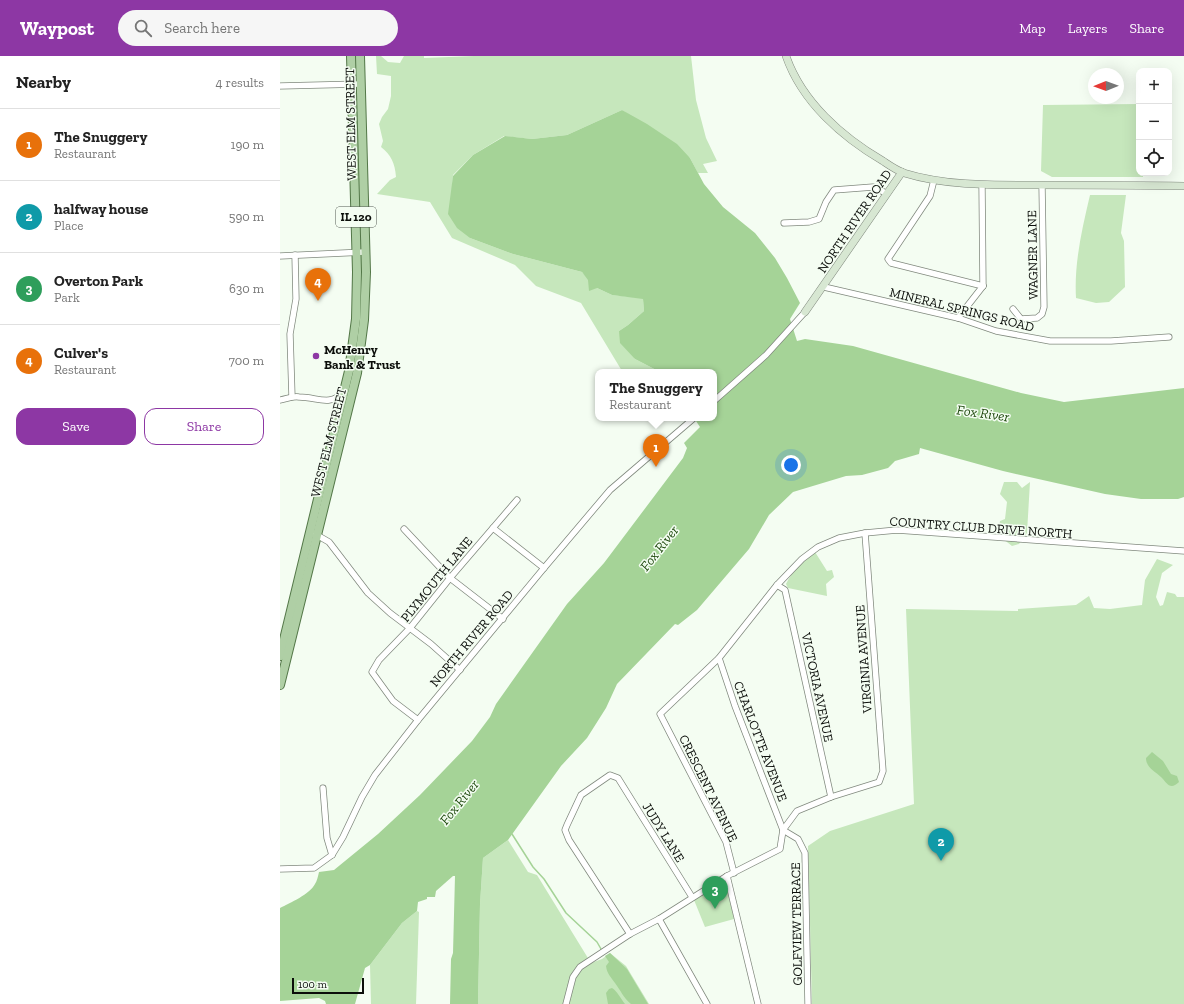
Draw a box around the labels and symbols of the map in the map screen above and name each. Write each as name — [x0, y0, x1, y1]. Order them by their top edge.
street label: WEST ELM STREET — [342, 67, 359, 181]
north arrow — [1088, 68, 1124, 104]
street label: NORTH RIVER ROAD — [814, 167, 895, 276]
road number: IL 120 — [336, 207, 376, 227]
street label: WAGNER LANE — [1024, 210, 1041, 300]
pin: 4 — [305, 268, 331, 301]
street label: MINERAL SPRINGS ROAD — [888, 284, 1036, 335]
place label: McHenry Bank & Trust — [324, 342, 401, 372]
marker: McHenry Bank & Trust — [311, 351, 321, 361]
street label: WEST ELM STREET — [308, 385, 349, 499]
water label: Fox River — [956, 401, 1010, 426]
pin: 1 — [643, 434, 669, 467]
your location — [781, 455, 801, 475]
street label: COUNTRY CLUB DRIVE NORTH — [889, 514, 1073, 541]
water label: Fox River — [636, 522, 682, 574]
street label: PLYMOUTH LANE — [397, 533, 476, 625]
street label: NORTH RIVER ROAD — [427, 587, 516, 690]
street label: VIRGINIA AVENUE — [852, 604, 875, 714]
street label: VICTORIA AVENUE — [798, 630, 836, 743]
street label: CHARLOTTE AVENUE — [731, 679, 791, 804]
street label: CRESCENT AVENUE — [676, 732, 741, 844]
water label: Fox River — [436, 776, 483, 828]
street label: JUDY LANE — [639, 800, 688, 865]
pin: 2 — [928, 828, 954, 861]
street label: GOLFVIEW TERRACE — [788, 862, 805, 986]
pin: 3 — [702, 876, 728, 909]
scale bar — [292, 976, 364, 995]

